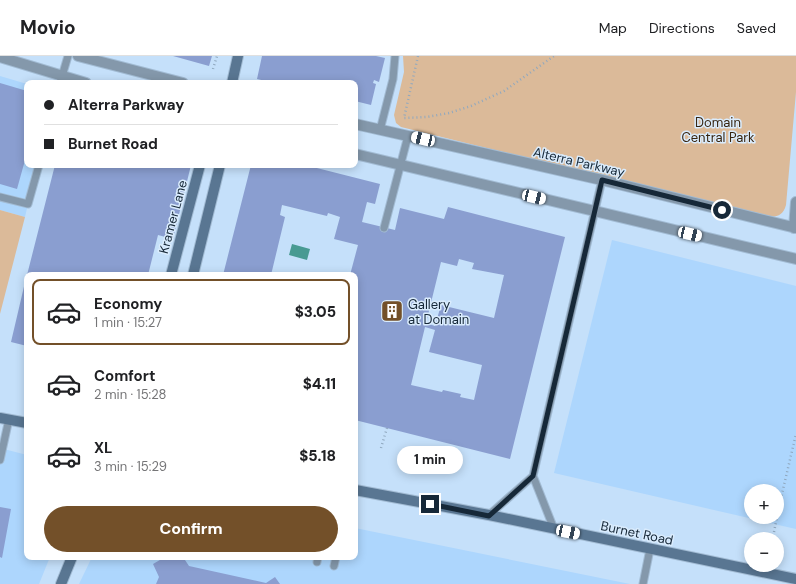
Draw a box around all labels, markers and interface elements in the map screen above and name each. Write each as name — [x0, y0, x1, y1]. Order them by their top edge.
text: Movio — [20, 15, 76, 40]
text: Map — [599, 19, 627, 37]
text: Directions — [649, 19, 715, 37]
text: Saved — [737, 19, 776, 37]
text: Alterra Parkway — [68, 95, 184, 115]
park label: Domain Central Park — [681, 114, 755, 146]
car — [410, 130, 436, 148]
text: Burnet Road — [68, 134, 158, 154]
street label: Alterra Parkway — [532, 143, 626, 181]
street label: Kramer Lane — [155, 178, 191, 256]
car — [521, 188, 547, 206]
route start — [713, 201, 731, 219]
car — [677, 225, 703, 243]
icon: car — [46, 294, 82, 330]
text: Economy — [94, 294, 162, 314]
place label: Gallery at Domain — [408, 296, 469, 328]
building icon: Gallery at Domain — [379, 298, 405, 324]
text: $3.05 — [295, 302, 336, 322]
text: 1 min · 15:27 — [94, 314, 162, 331]
icon: car — [46, 366, 82, 402]
text: Comfort — [94, 366, 155, 386]
text: $4.11 — [303, 374, 336, 394]
text: 2 min · 15:28 — [94, 386, 166, 403]
icon: car — [46, 438, 82, 474]
text: XL — [94, 438, 112, 458]
text: $5.18 — [299, 446, 336, 466]
callout: 1 min — [397, 446, 463, 474]
text: 1 min — [414, 451, 446, 468]
text: 3 min · 15:29 — [94, 458, 167, 475]
map controls — [744, 484, 784, 572]
button: + — [744, 484, 784, 524]
route end — [421, 495, 439, 513]
button: Confirm — [44, 506, 338, 552]
street label: Burnet Road — [599, 517, 675, 549]
car — [555, 524, 581, 540]
button: − — [744, 532, 784, 572]

